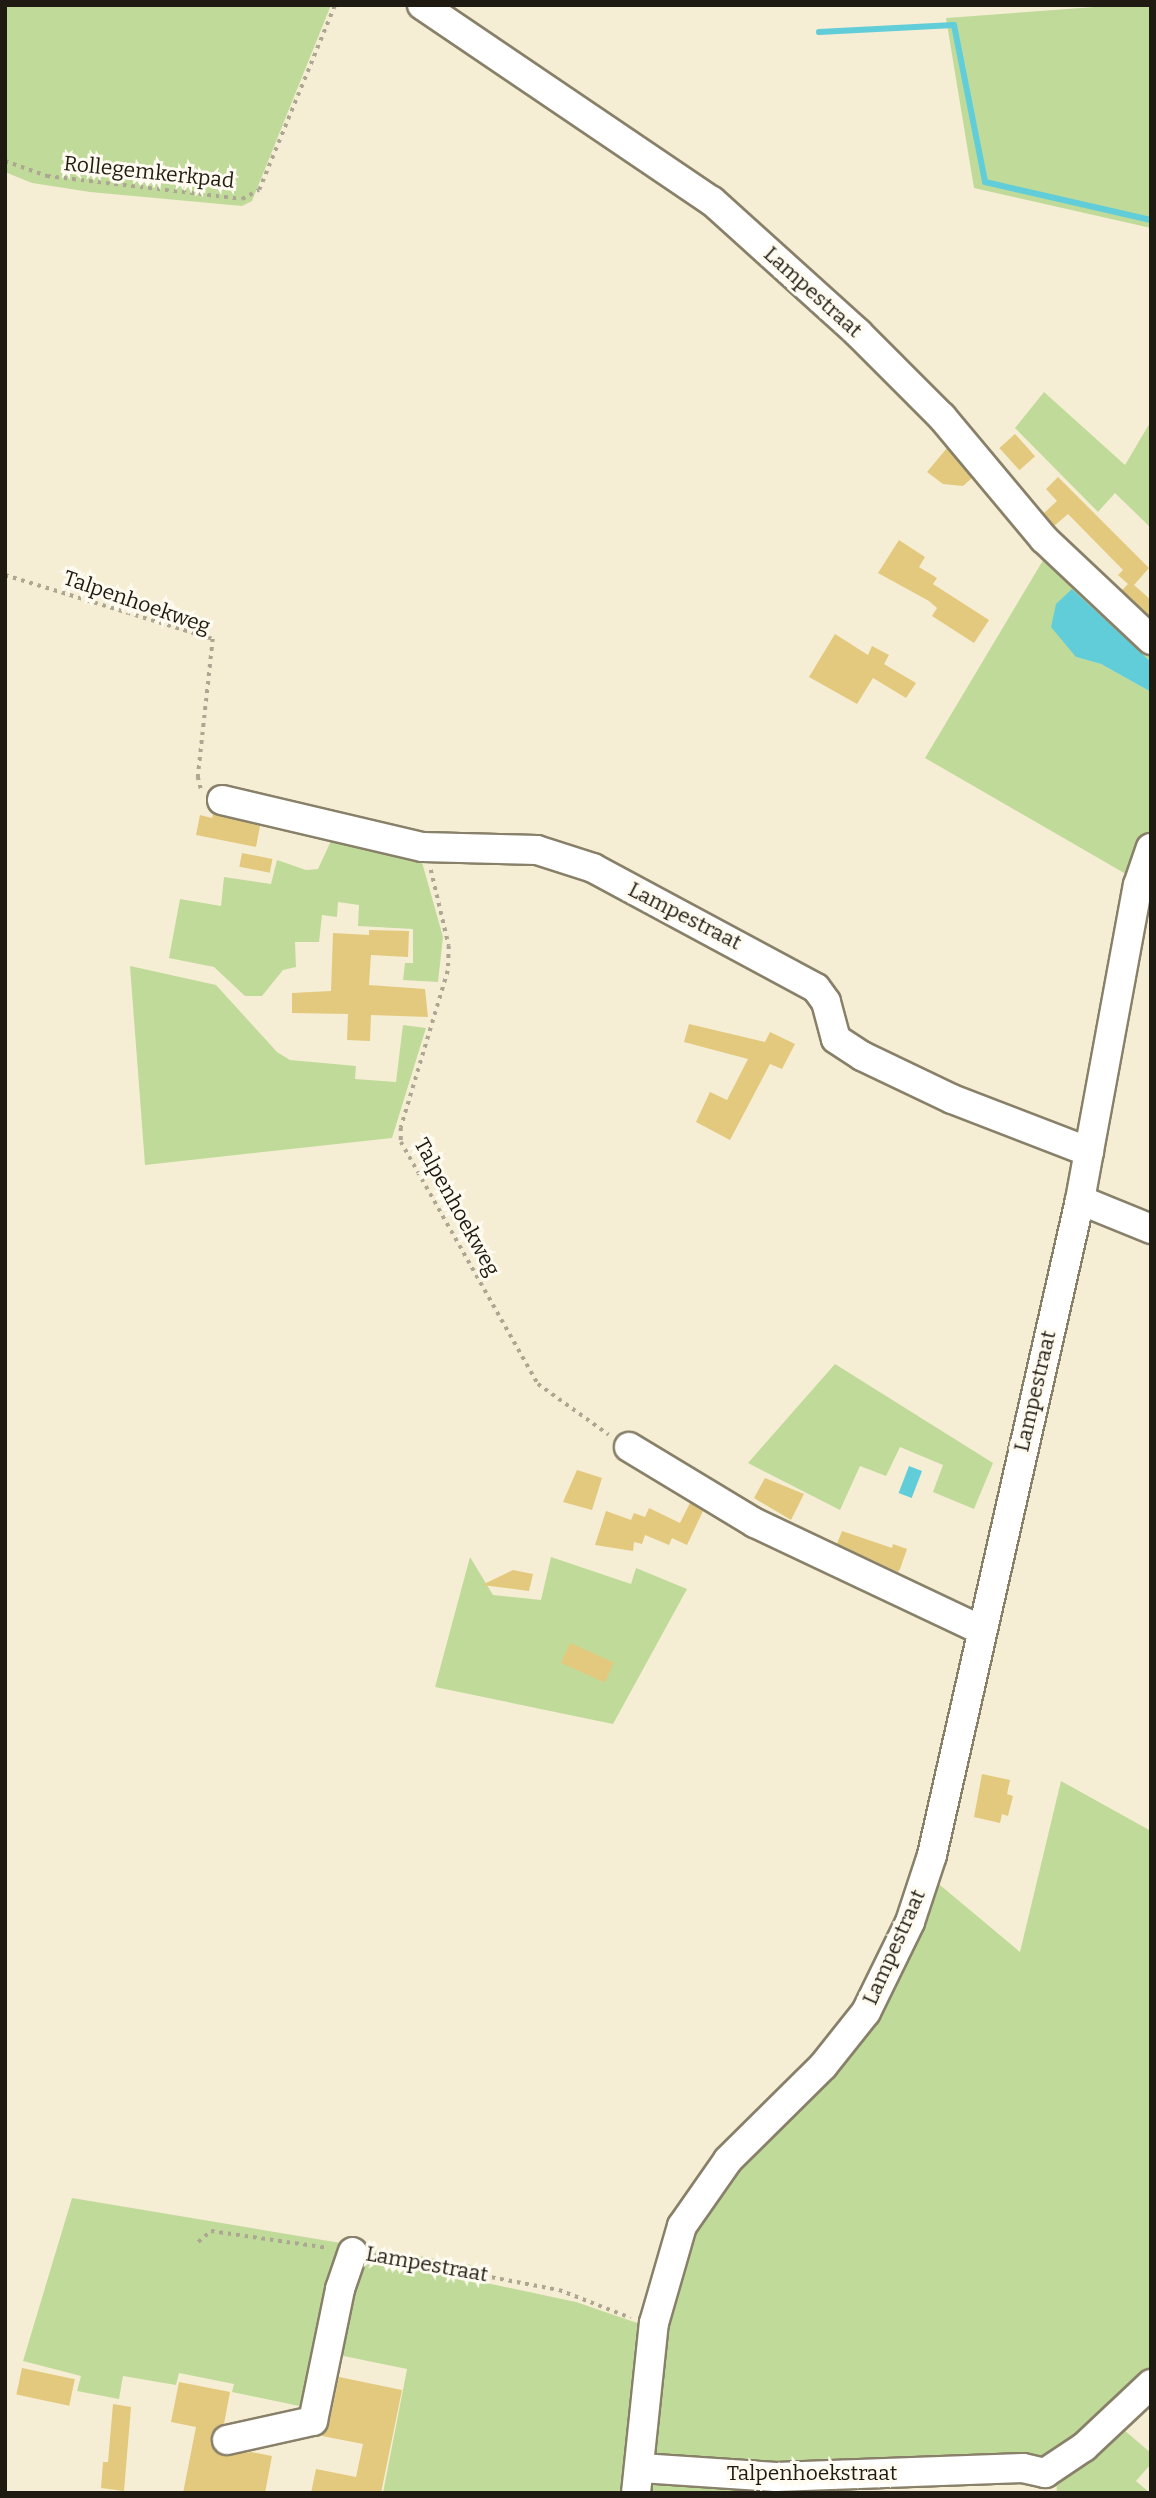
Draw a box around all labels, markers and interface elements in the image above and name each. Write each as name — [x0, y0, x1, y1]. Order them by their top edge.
street label: Rollegemkerkpad — [62, 151, 236, 193]
street label: Lampestraat — [759, 241, 867, 343]
street label: Talpenhoekweg — [60, 565, 214, 639]
street label: Lampestraat — [624, 877, 746, 955]
street label: Talpenhoekweg — [409, 1134, 505, 1280]
street label: Lampestraat — [1009, 1328, 1061, 1454]
street label: Lampestraat — [857, 1885, 931, 2009]
street label: Lampestraat — [364, 2241, 490, 2287]
street label: Talpenhoekstraat — [727, 2460, 897, 2486]

